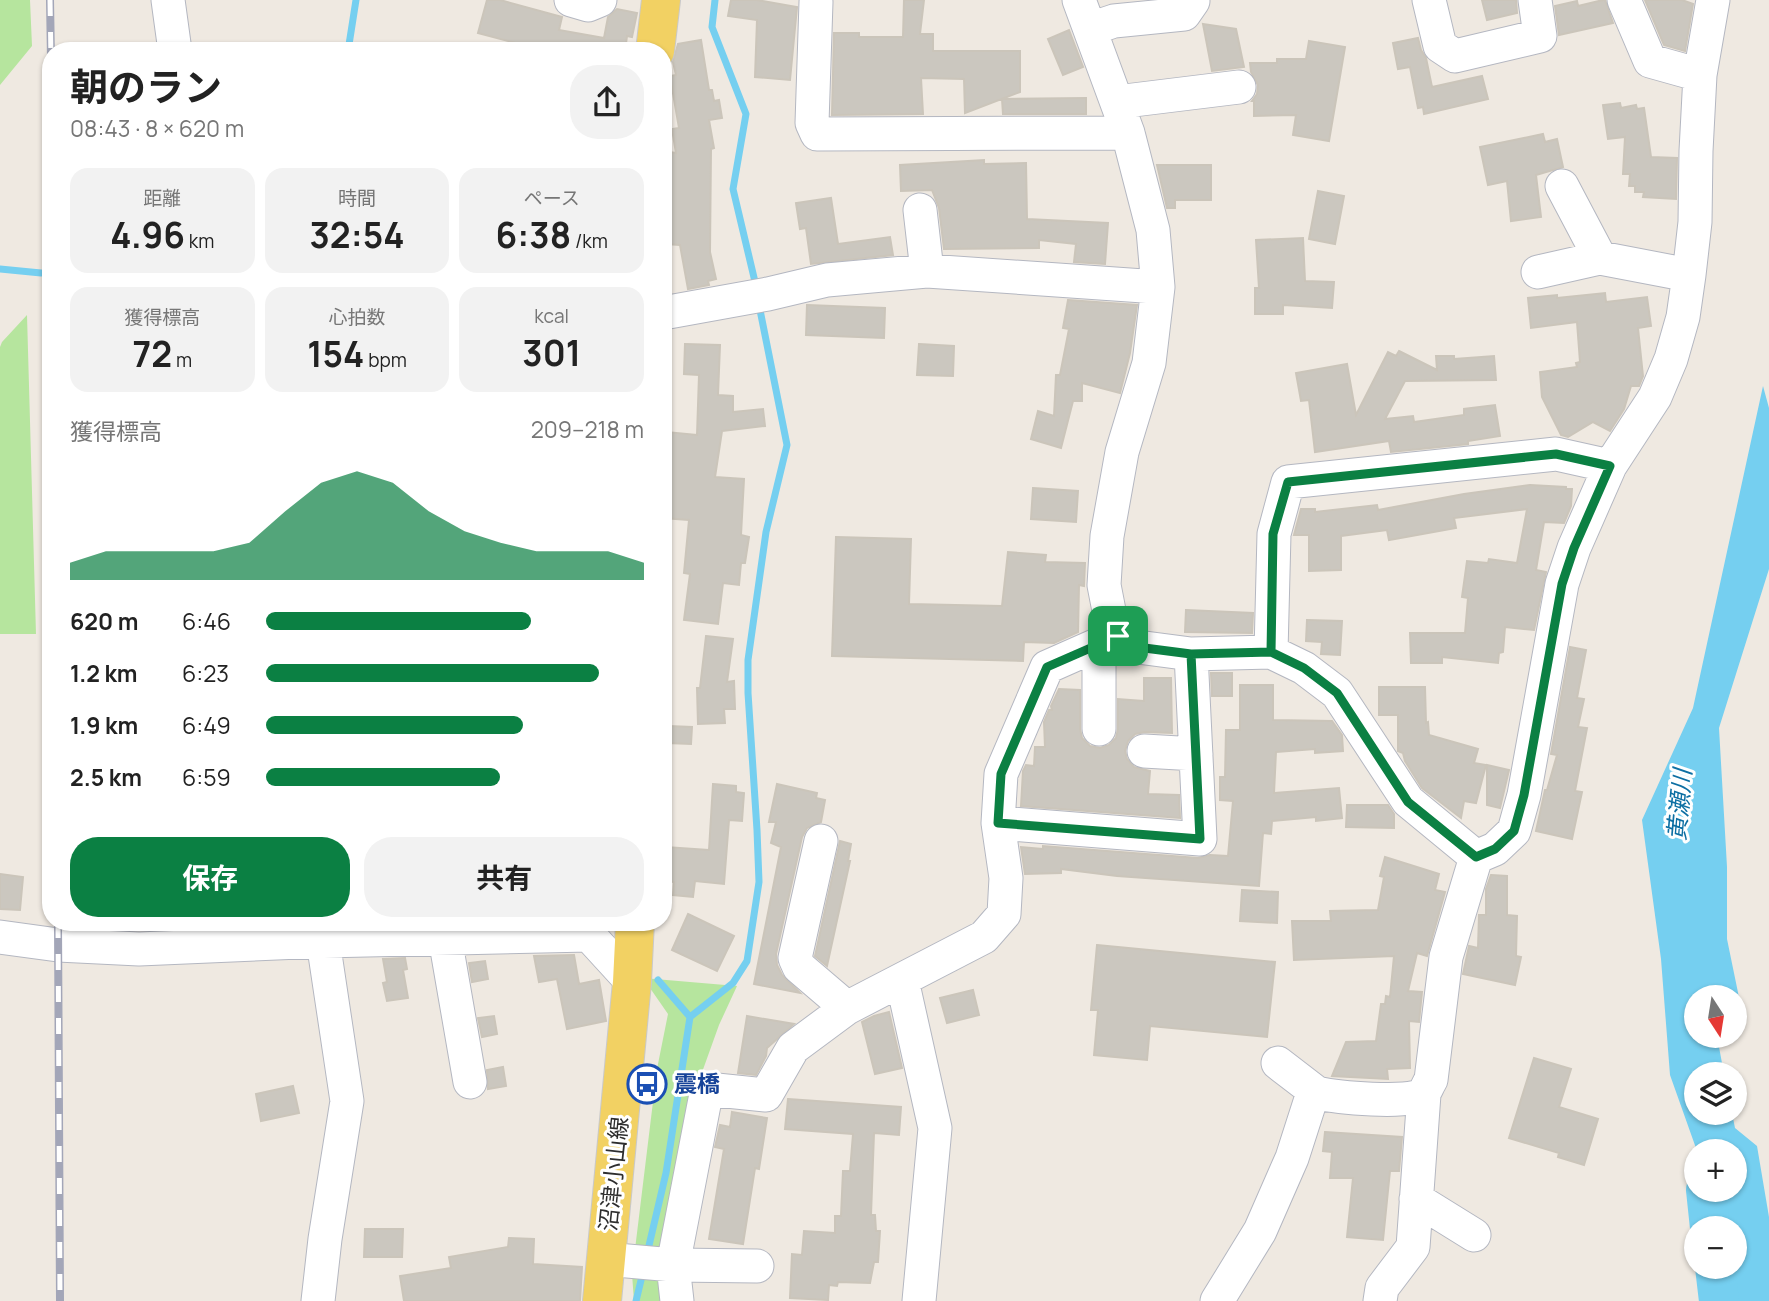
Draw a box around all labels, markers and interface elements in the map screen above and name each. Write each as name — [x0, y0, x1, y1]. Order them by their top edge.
text: 朝のラン — [70, 60, 222, 112]
button: share — [570, 65, 644, 139]
text: 08:43 · 8 × 620 m — [70, 112, 244, 144]
text: 距離 — [143, 185, 181, 211]
text: 時間 — [338, 185, 376, 211]
text: ペース — [524, 185, 580, 211]
text: 4.96 — [110, 211, 185, 259]
text: 32:54 — [309, 211, 404, 259]
text: 6:38 — [496, 211, 571, 259]
text: km — [185, 228, 214, 254]
text: /km — [571, 228, 608, 254]
text: kcal — [534, 303, 569, 329]
text: 獲得標高 — [124, 304, 200, 330]
text: 心拍数 — [328, 304, 386, 330]
text: 301 — [522, 329, 581, 377]
text: 72 — [133, 330, 172, 378]
text: 154 — [307, 330, 364, 378]
text: m — [172, 347, 192, 373]
text: bpm — [364, 347, 407, 373]
text: 209–218 m — [531, 413, 644, 445]
text: 獲得標高 — [70, 415, 162, 447]
text: 620 m — [70, 605, 138, 637]
text: 6:46 — [182, 605, 231, 637]
pin — [1088, 606, 1148, 666]
icon: arrive — [1099, 617, 1137, 655]
text: 1.2 km — [70, 657, 137, 689]
text: 6:23 — [182, 657, 229, 689]
text: 1.9 km — [70, 709, 138, 741]
text: 6:49 — [182, 709, 231, 741]
text: 2.5 km — [70, 761, 142, 793]
text: 6:59 — [182, 761, 231, 793]
water label: 黄瀬川 — [1659, 765, 1698, 842]
button: 保存 — [70, 837, 350, 917]
button: 共有 — [364, 837, 644, 917]
north arrow — [1684, 985, 1746, 1048]
map controls — [1684, 985, 1747, 1279]
button: layers — [1684, 1062, 1747, 1125]
bus stop icon: 震橋 — [626, 1063, 668, 1105]
place label: 震橋 — [674, 1067, 720, 1099]
street label: 沼津小山線 — [591, 1115, 635, 1233]
button: + — [1684, 1139, 1747, 1202]
button: − — [1684, 1216, 1747, 1279]

